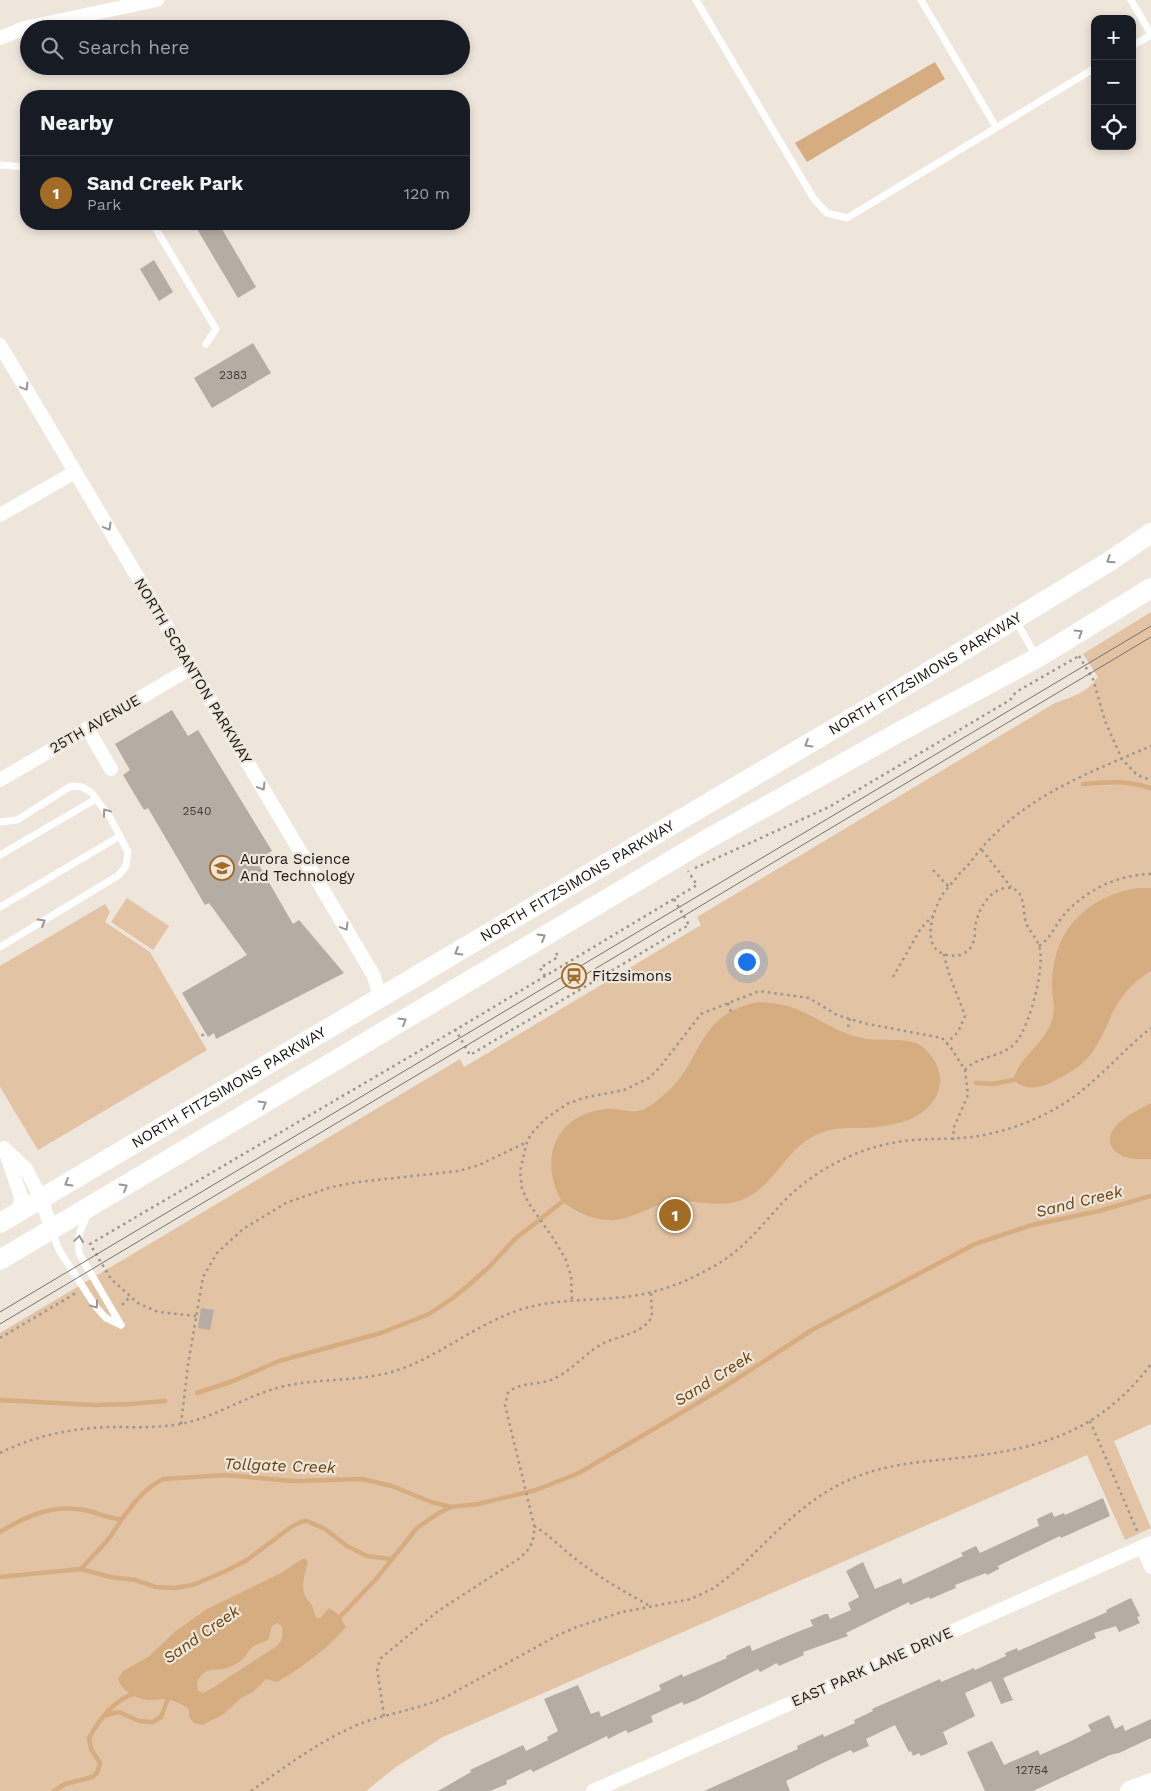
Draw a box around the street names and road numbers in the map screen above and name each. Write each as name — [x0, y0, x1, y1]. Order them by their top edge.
street label: NORTH SCRANTON PARKWAY — [130, 575, 256, 767]
street label: NORTH FITZSIMONS PARKWAY — [825, 608, 1025, 739]
street label: 25TH AVENUE — [47, 691, 143, 757]
street label: NORTH FITZSIMONS PARKWAY — [477, 816, 678, 945]
street label: NORTH FITZSIMONS PARKWAY — [128, 1023, 330, 1152]
street label: EAST PARK LANE DRIVE — [789, 1623, 955, 1711]

